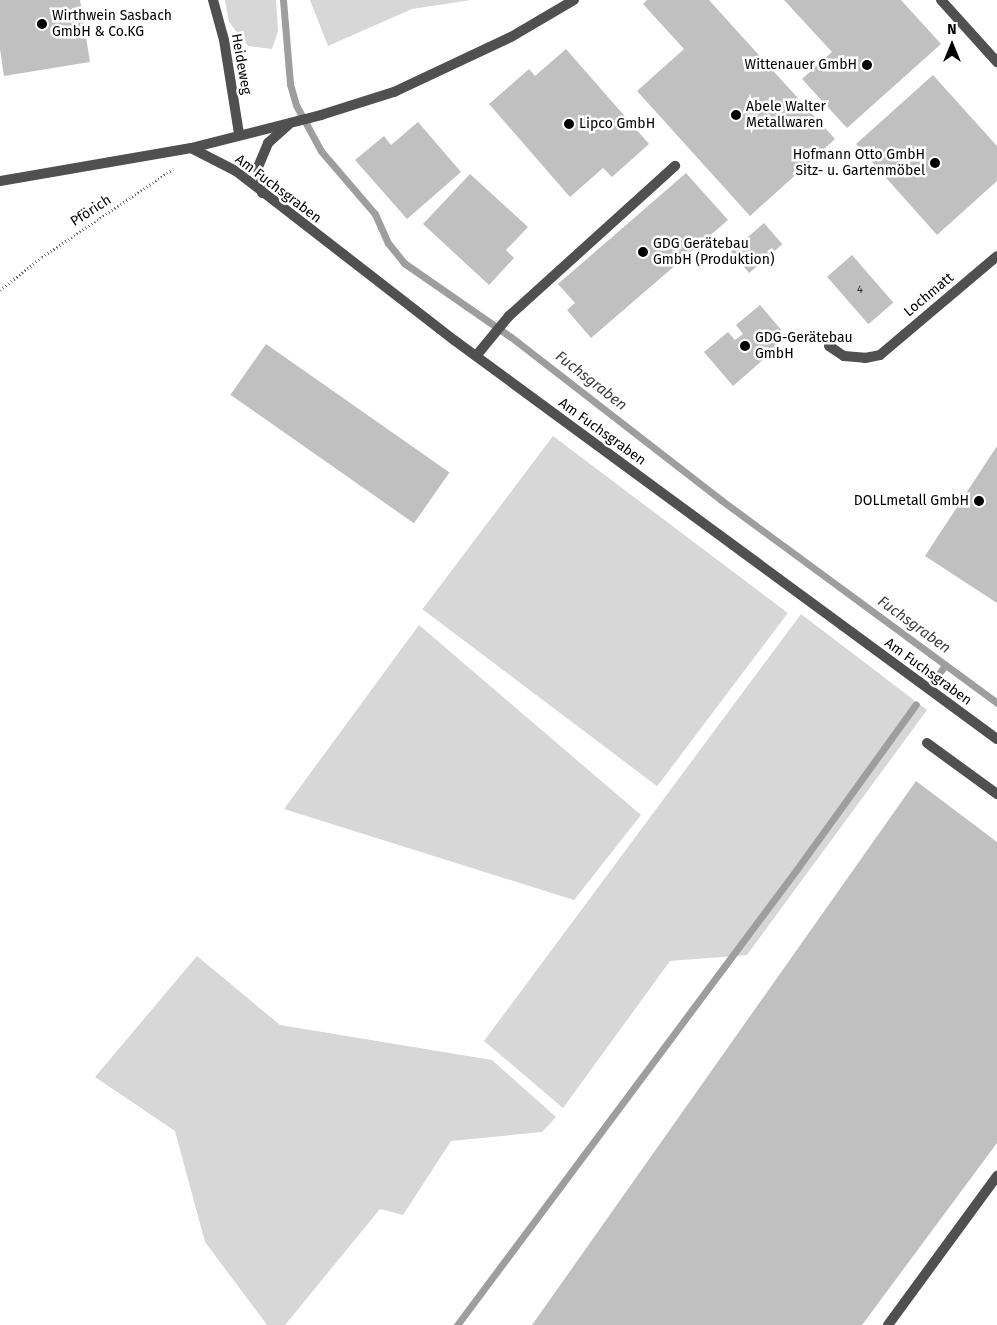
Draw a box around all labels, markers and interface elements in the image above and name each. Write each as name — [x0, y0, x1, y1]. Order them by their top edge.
place label: Wirthwein Sasbach GmbH & Co.KG — [52, 8, 172, 40]
marker: Wirthwein Sasbach GmbH & Co.KG — [36, 18, 48, 30]
north arrow — [927, 20, 977, 70]
text: N — [947, 21, 957, 38]
street label: Heideweg — [227, 32, 255, 96]
place label: Wittenauer GmbH — [745, 57, 857, 73]
marker: Wittenauer GmbH — [861, 59, 873, 71]
place label: Abele Walter Metallwaren — [746, 99, 826, 132]
marker: Abele Walter Metallwaren — [730, 109, 742, 121]
place label: Lipco GmbH — [579, 116, 655, 132]
marker: Lipco GmbH — [563, 118, 575, 130]
place label: Hofmann Otto GmbH Sitz- u. Gartenmöbel — [793, 147, 925, 180]
street label: Am Fuchsgraben — [232, 151, 324, 227]
marker: Hofmann Otto GmbH Sitz- u. Gartenmöbel — [929, 157, 941, 169]
street label: Pförich — [68, 192, 114, 230]
place label: GDG Gerätebau GmbH (Produktion) — [653, 236, 775, 268]
marker: GDG Gerätebau GmbH (Produktion) — [637, 246, 649, 258]
street label: Lochmatt — [901, 269, 957, 321]
house number: 4 — [857, 283, 863, 297]
place label: GDG-Gerätebau GmbH — [755, 330, 853, 362]
marker: GDG-Gerätebau GmbH — [739, 340, 751, 352]
water label: Fuchsgraben — [552, 348, 630, 414]
street label: Am Fuchsgraben — [555, 395, 649, 469]
place label: DOLLmetall GmbH — [854, 493, 969, 509]
marker: DOLLmetall GmbH — [973, 495, 985, 507]
water label: Fuchsgraben — [874, 593, 954, 657]
street label: Am Fuchsgraben — [881, 635, 975, 709]

